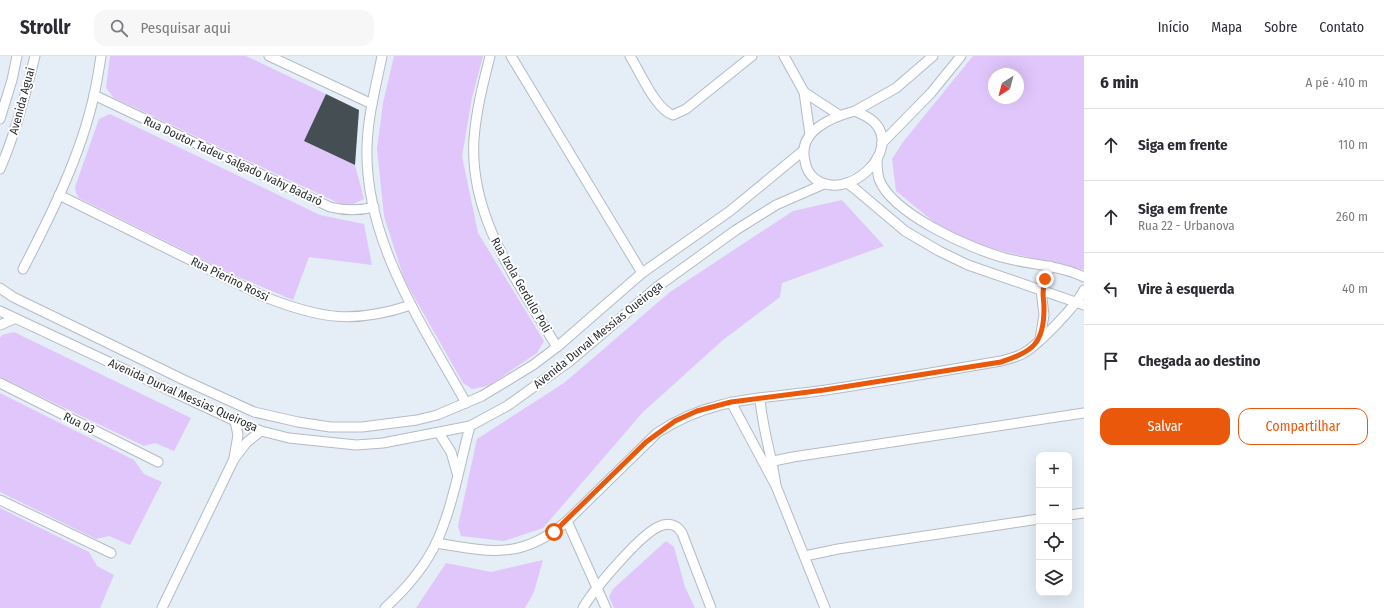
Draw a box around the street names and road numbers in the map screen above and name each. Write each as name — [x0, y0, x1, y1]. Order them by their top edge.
street label: Avenida Aguai — [6, 66, 38, 136]
street label: Rua Doutor Tadeu Salgado Ivahy Badaró — [141, 113, 325, 209]
street label: Rua Izola Gerdulo Poli — [488, 235, 554, 335]
street label: Rua Pierino Rossi — [189, 254, 271, 304]
street label: Avenida Durval Messias Queiroga — [531, 279, 665, 391]
street label: Avenida Durval Messias Queiroga — [106, 356, 260, 434]
street label: Rua 03 — [61, 409, 97, 437]

